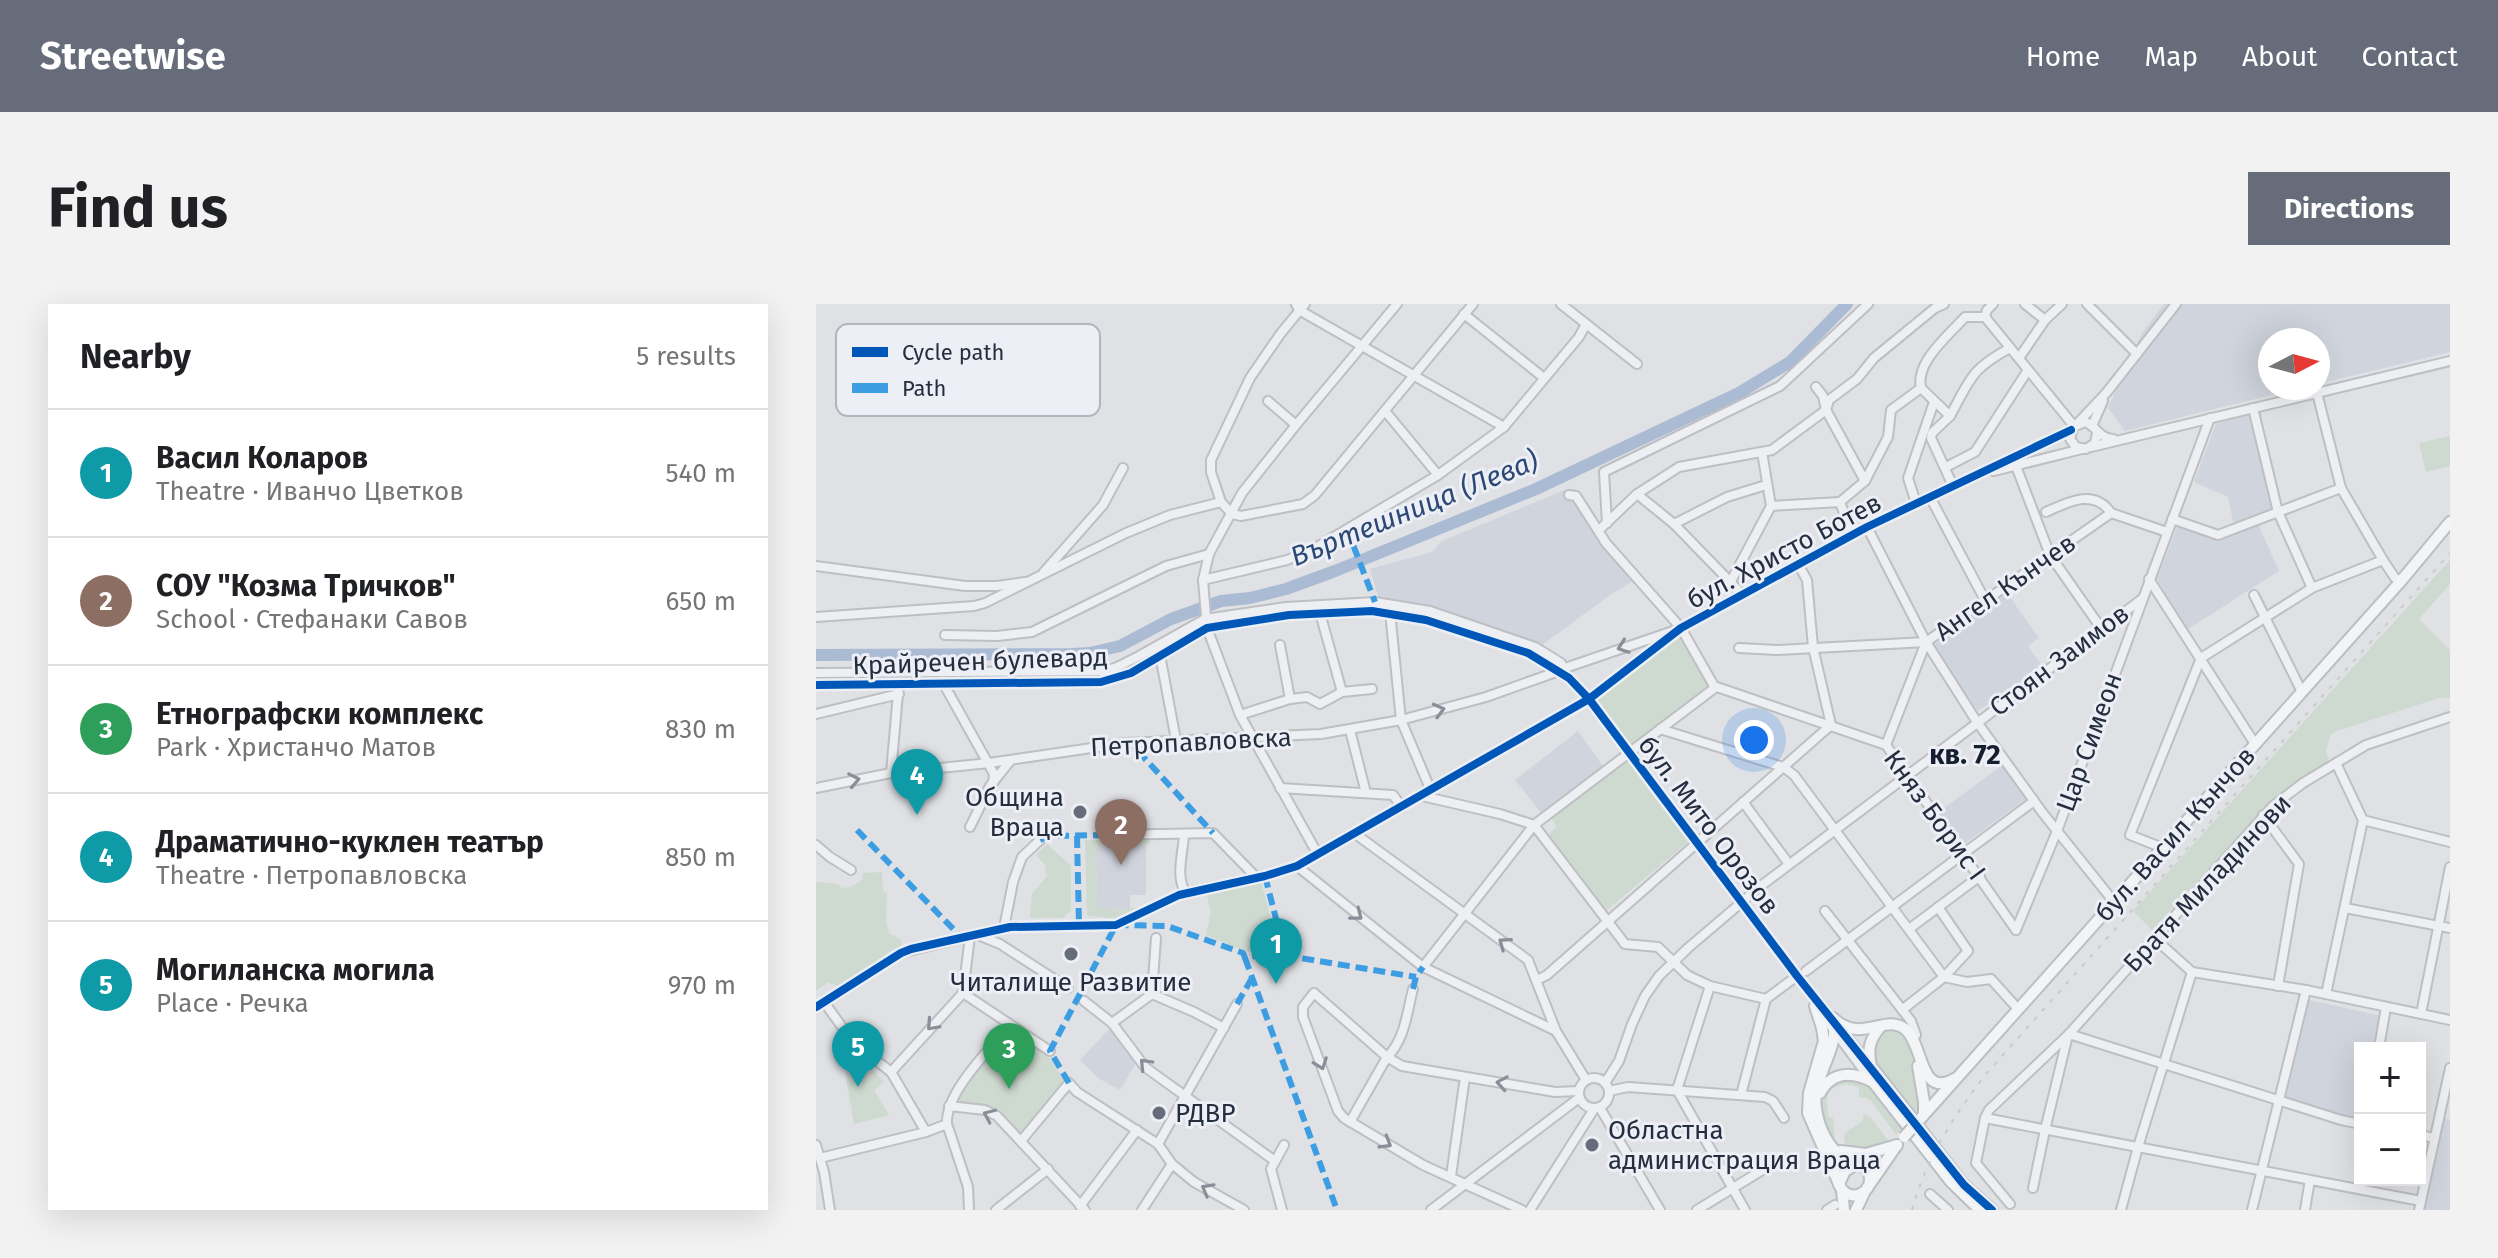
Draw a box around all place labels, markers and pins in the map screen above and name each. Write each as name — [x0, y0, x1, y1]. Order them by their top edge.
pin: 4 — [891, 749, 943, 815]
place label: Община Враца — [965, 782, 1064, 843]
pin: 2 — [1095, 799, 1147, 865]
marker: Община Враца — [1071, 803, 1089, 821]
pin: 1 — [1250, 918, 1302, 984]
marker: Читалище Развитие — [1062, 945, 1080, 963]
place label: Читалище Развитие — [951, 967, 1192, 998]
pin: 5 — [832, 1021, 884, 1087]
pin: 3 — [983, 1023, 1035, 1089]
place label: РДВР — [1175, 1098, 1236, 1129]
marker: РДВР — [1150, 1104, 1168, 1122]
place label: Областна администрация Враца — [1608, 1115, 1881, 1176]
marker: Областна администрация Враца — [1583, 1136, 1601, 1154]

